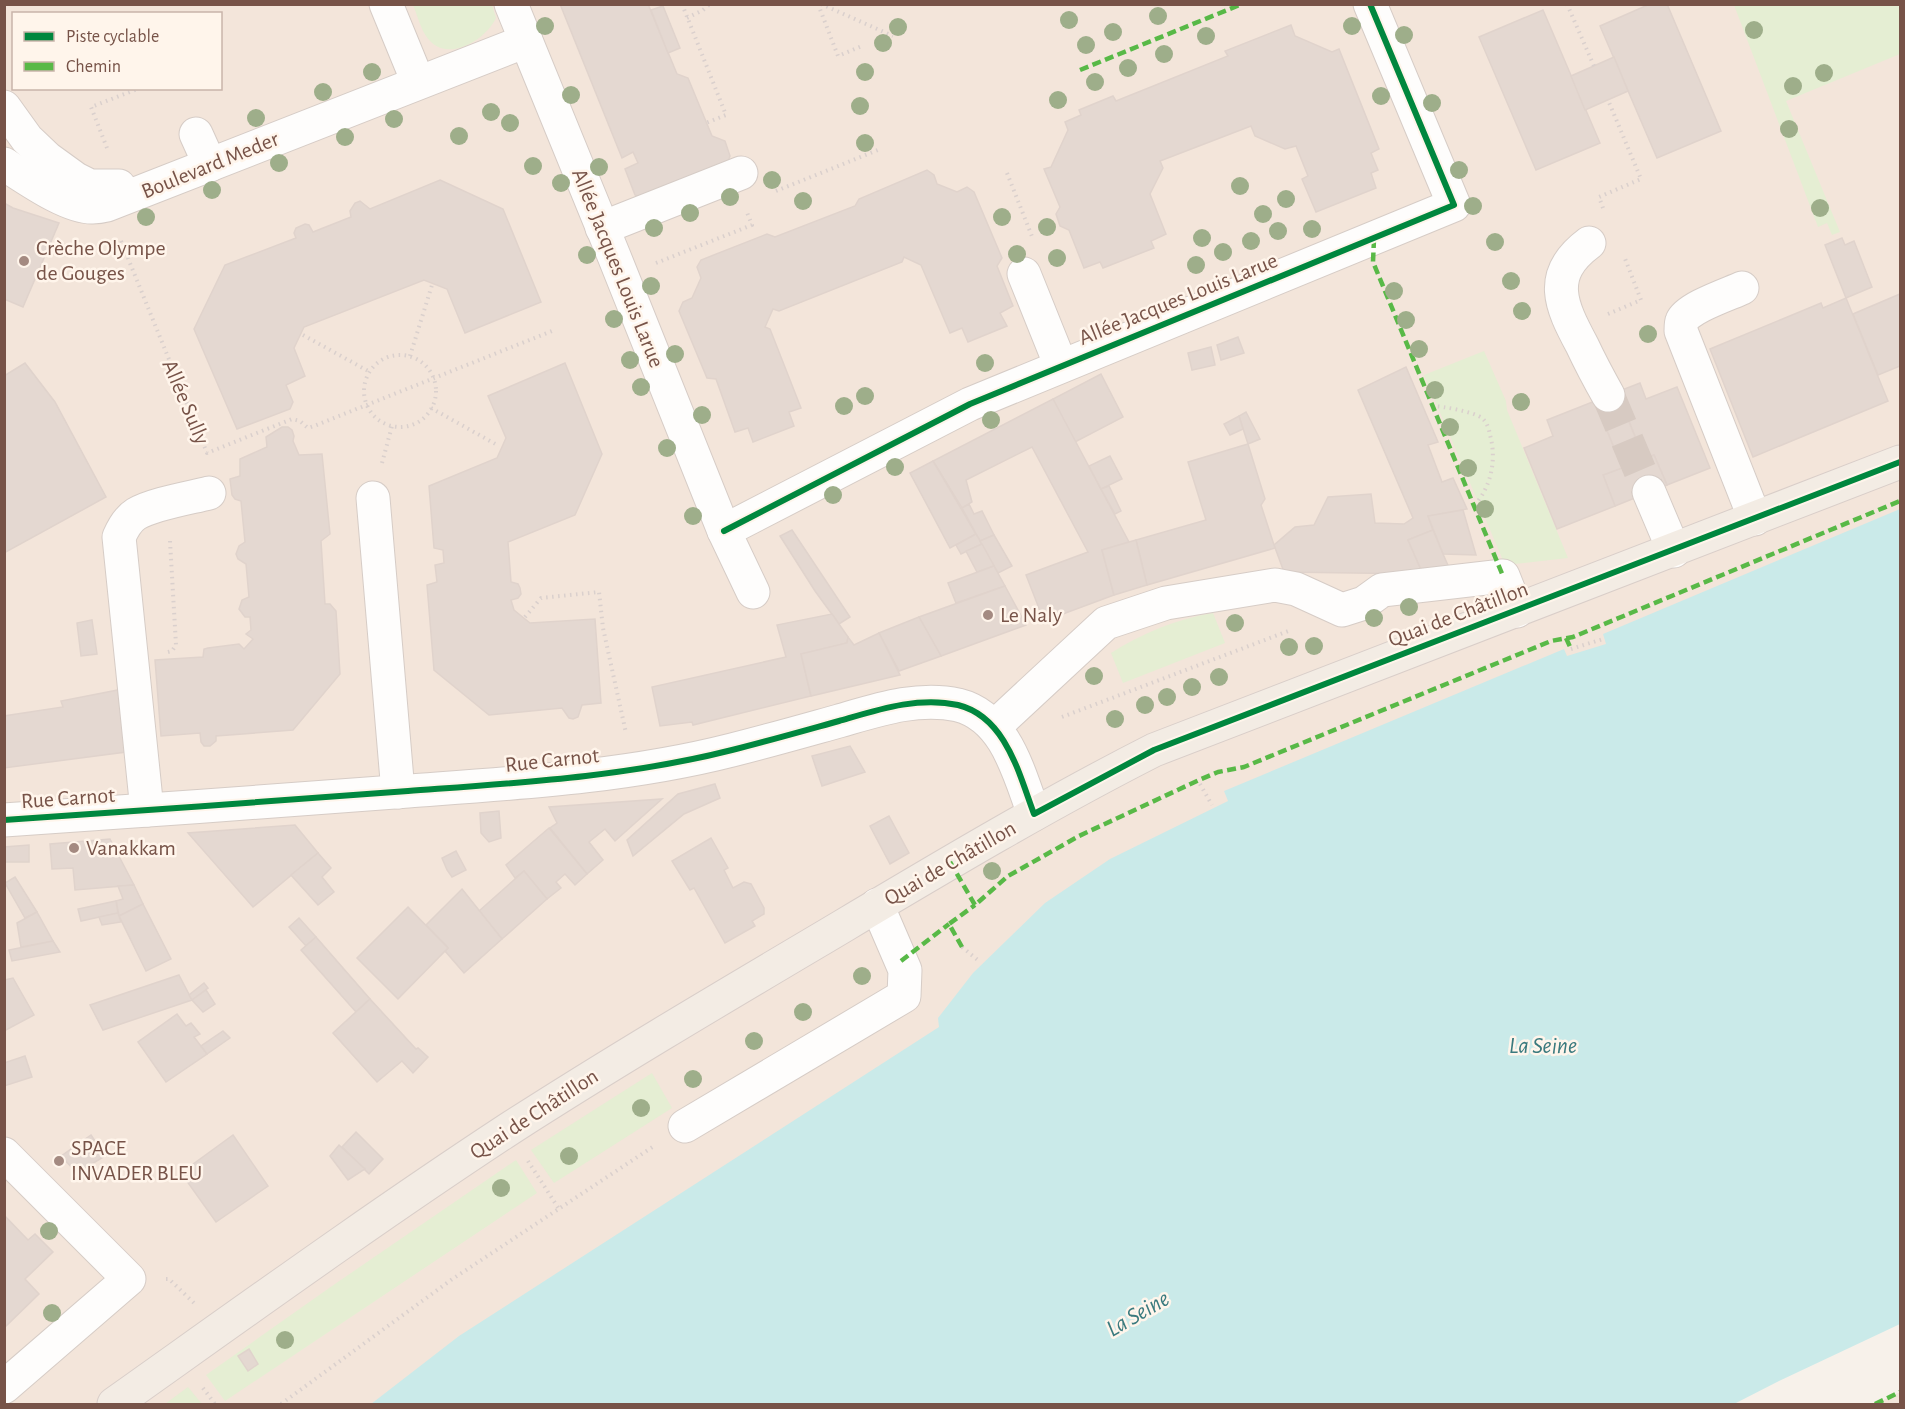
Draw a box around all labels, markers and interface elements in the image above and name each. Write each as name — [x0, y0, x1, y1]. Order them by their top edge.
legend — [12, 12, 222, 90]
text: Piste cyclable — [66, 28, 159, 46]
text: Chemin — [66, 58, 121, 76]
street label: Boulevard Meder — [138, 127, 282, 203]
street label: Allée Jacques Louis Larue — [568, 165, 668, 371]
place label: Crèche Olympe de Gouges — [36, 237, 166, 284]
street label: Allée Jacques Louis Larue — [1075, 249, 1281, 349]
marker: Crèche Olympe de Gouges — [17, 254, 31, 268]
street label: Allée Sully — [158, 357, 214, 448]
street label: Quai de Châtillon — [1385, 577, 1531, 651]
place label: Le Naly — [1000, 604, 1063, 626]
marker: Le Naly — [981, 608, 995, 622]
street label: Rue Carnot — [504, 744, 600, 776]
street label: Rue Carnot — [20, 784, 116, 812]
street label: Quai de Châtillon — [881, 817, 1019, 909]
place label: Vanakkam — [86, 837, 176, 859]
marker: Vanakkam — [67, 841, 81, 855]
water label: La Seine — [1509, 1034, 1577, 1058]
street label: Quai de Châtillon — [466, 1065, 602, 1163]
place label: SPACE INVADER BLEU — [71, 1137, 202, 1184]
marker: SPACE INVADER BLEU — [52, 1154, 66, 1168]
water label: La Seine — [1102, 1287, 1174, 1341]

